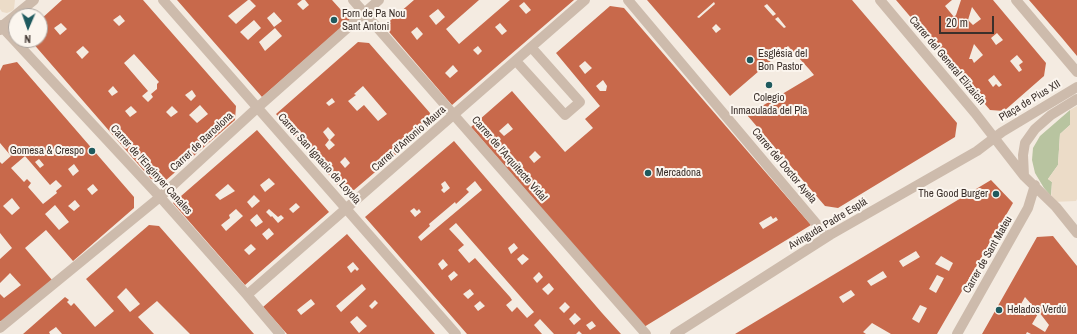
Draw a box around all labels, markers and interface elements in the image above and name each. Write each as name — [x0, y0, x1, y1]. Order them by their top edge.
place label: Forn de Pa Nou Sant Antoni — [342, 7, 405, 33]
north arrow — [8, 8, 48, 48]
scale bar — [941, 8, 996, 34]
street label: Carrer del General Elizaicín — [906, 14, 988, 108]
marker: Forn de Pa Nou Sant Antoni — [329, 15, 339, 25]
text: 20 m — [946, 15, 968, 31]
text: N — [24, 32, 31, 46]
place label: Església del Bon Pastor — [758, 47, 807, 73]
marker: Església del Bon Pastor — [745, 55, 755, 65]
street label: Plaça de Pius XII — [997, 78, 1063, 124]
marker: Colegio Inmaculada del Pla — [764, 80, 774, 90]
place label: Colegio Inmaculada del Pla — [731, 91, 807, 117]
street label: Carrer d'Antonio Maura — [369, 103, 449, 175]
street label: Carrer de Barcelona — [168, 109, 236, 175]
street label: Carrer San Ignacio de Loyola — [275, 111, 363, 207]
street label: Carrer de l'Arquitecte Vidal — [468, 114, 550, 204]
street label: Carrer de l'Enginyer Canales — [107, 122, 195, 218]
street label: Carrer del Doctor Ayela — [749, 126, 819, 206]
place label: Gomesa & Crespo — [10, 144, 84, 158]
marker: Gomesa & Crespo — [87, 146, 97, 156]
place label: Mercadona — [656, 166, 701, 180]
marker: Mercadona — [643, 168, 653, 178]
place label: The Good Burger — [918, 187, 988, 201]
marker: The Good Burger — [991, 189, 1001, 199]
street label: Avinguda Padre Esplá — [786, 195, 870, 253]
street label: Carrer de Sant Mateu — [961, 214, 1015, 296]
place label: Helados Verdú — [1007, 303, 1066, 317]
marker: Helados Verdú — [994, 305, 1004, 315]

